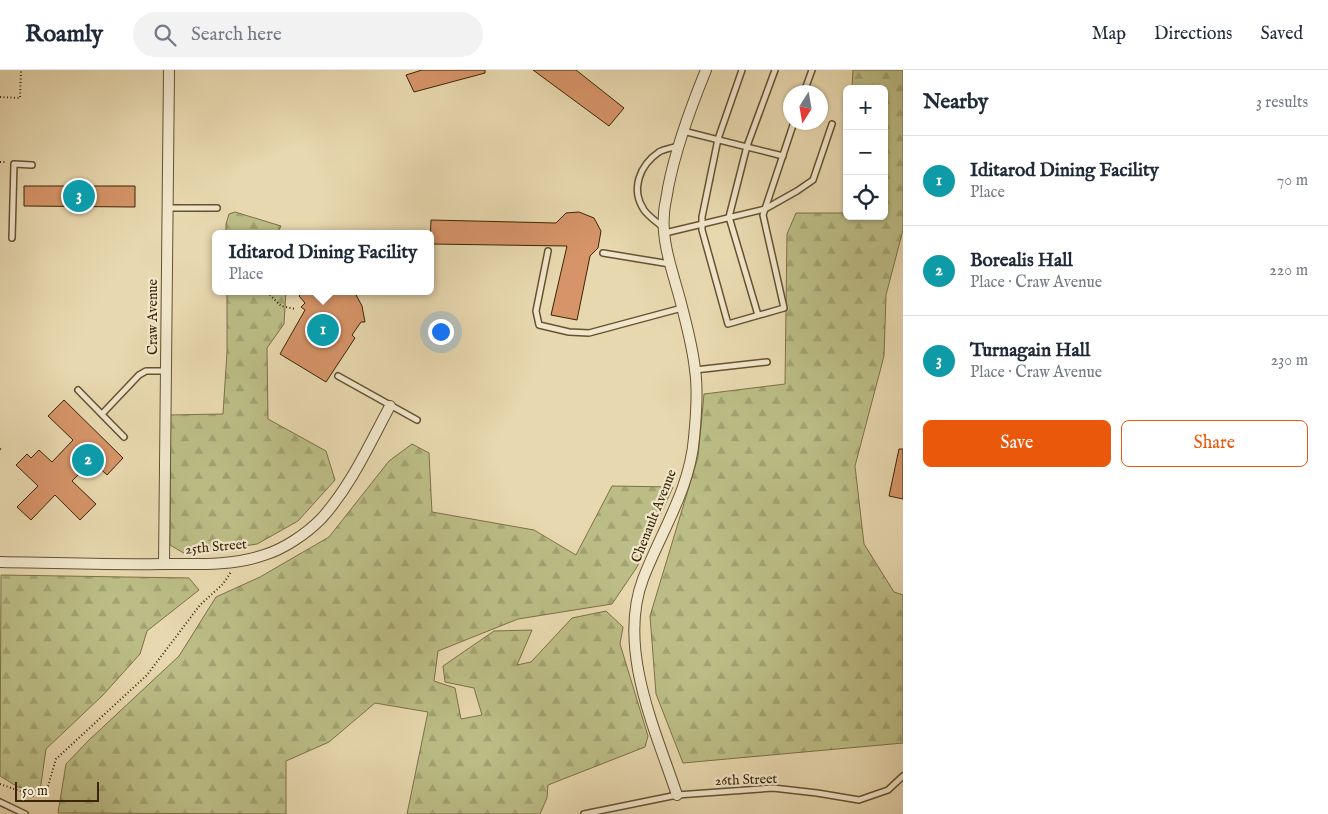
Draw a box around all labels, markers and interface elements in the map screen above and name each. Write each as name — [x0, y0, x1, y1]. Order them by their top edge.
search box — [133, 12, 483, 57]
text: Roamly — [25, 19, 103, 50]
icon: search — [151, 21, 179, 49]
text: Search here — [191, 23, 282, 47]
text: Map — [1092, 23, 1126, 46]
text: Directions — [1154, 23, 1232, 46]
text: Saved — [1260, 23, 1303, 46]
north arrow — [783, 85, 828, 130]
map controls — [843, 85, 888, 220]
button: + — [843, 85, 888, 130]
text: Nearby — [923, 89, 988, 116]
text: 3 results — [1256, 93, 1308, 113]
button: − — [843, 130, 888, 175]
text: Iditarod Dining Facility — [970, 159, 1159, 183]
text: 1 — [936, 171, 942, 191]
text: 70 m — [1277, 171, 1308, 191]
button: locate — [843, 175, 888, 220]
pin: 3 — [63, 177, 95, 215]
text: Place — [970, 183, 1005, 203]
popup — [212, 230, 434, 295]
text: Iditarod Dining Facility — [229, 241, 417, 265]
text: Borealis Hall — [970, 249, 1073, 273]
text: 2 — [935, 261, 943, 281]
text: 220 m — [1269, 261, 1308, 281]
text: Place — [229, 265, 263, 285]
text: Place · Craw Avenue — [970, 273, 1102, 293]
street label: Craw Avenue — [144, 278, 162, 355]
pin: 1 — [307, 311, 339, 349]
your location — [428, 319, 454, 345]
text: Turnagain Hall — [970, 339, 1090, 363]
text: 3 — [936, 351, 942, 371]
text: 230 m — [1271, 351, 1308, 371]
text: Place · Craw Avenue — [970, 363, 1102, 383]
button: Save — [923, 420, 1111, 467]
button: Share — [1121, 420, 1308, 467]
pin: 2 — [72, 441, 104, 479]
street label: Chenault Avenue — [627, 466, 681, 565]
street label: 25th Street — [184, 535, 248, 559]
street label: 26th Street — [714, 770, 778, 790]
scale bar — [15, 779, 99, 802]
text: 50 m — [22, 782, 48, 800]

